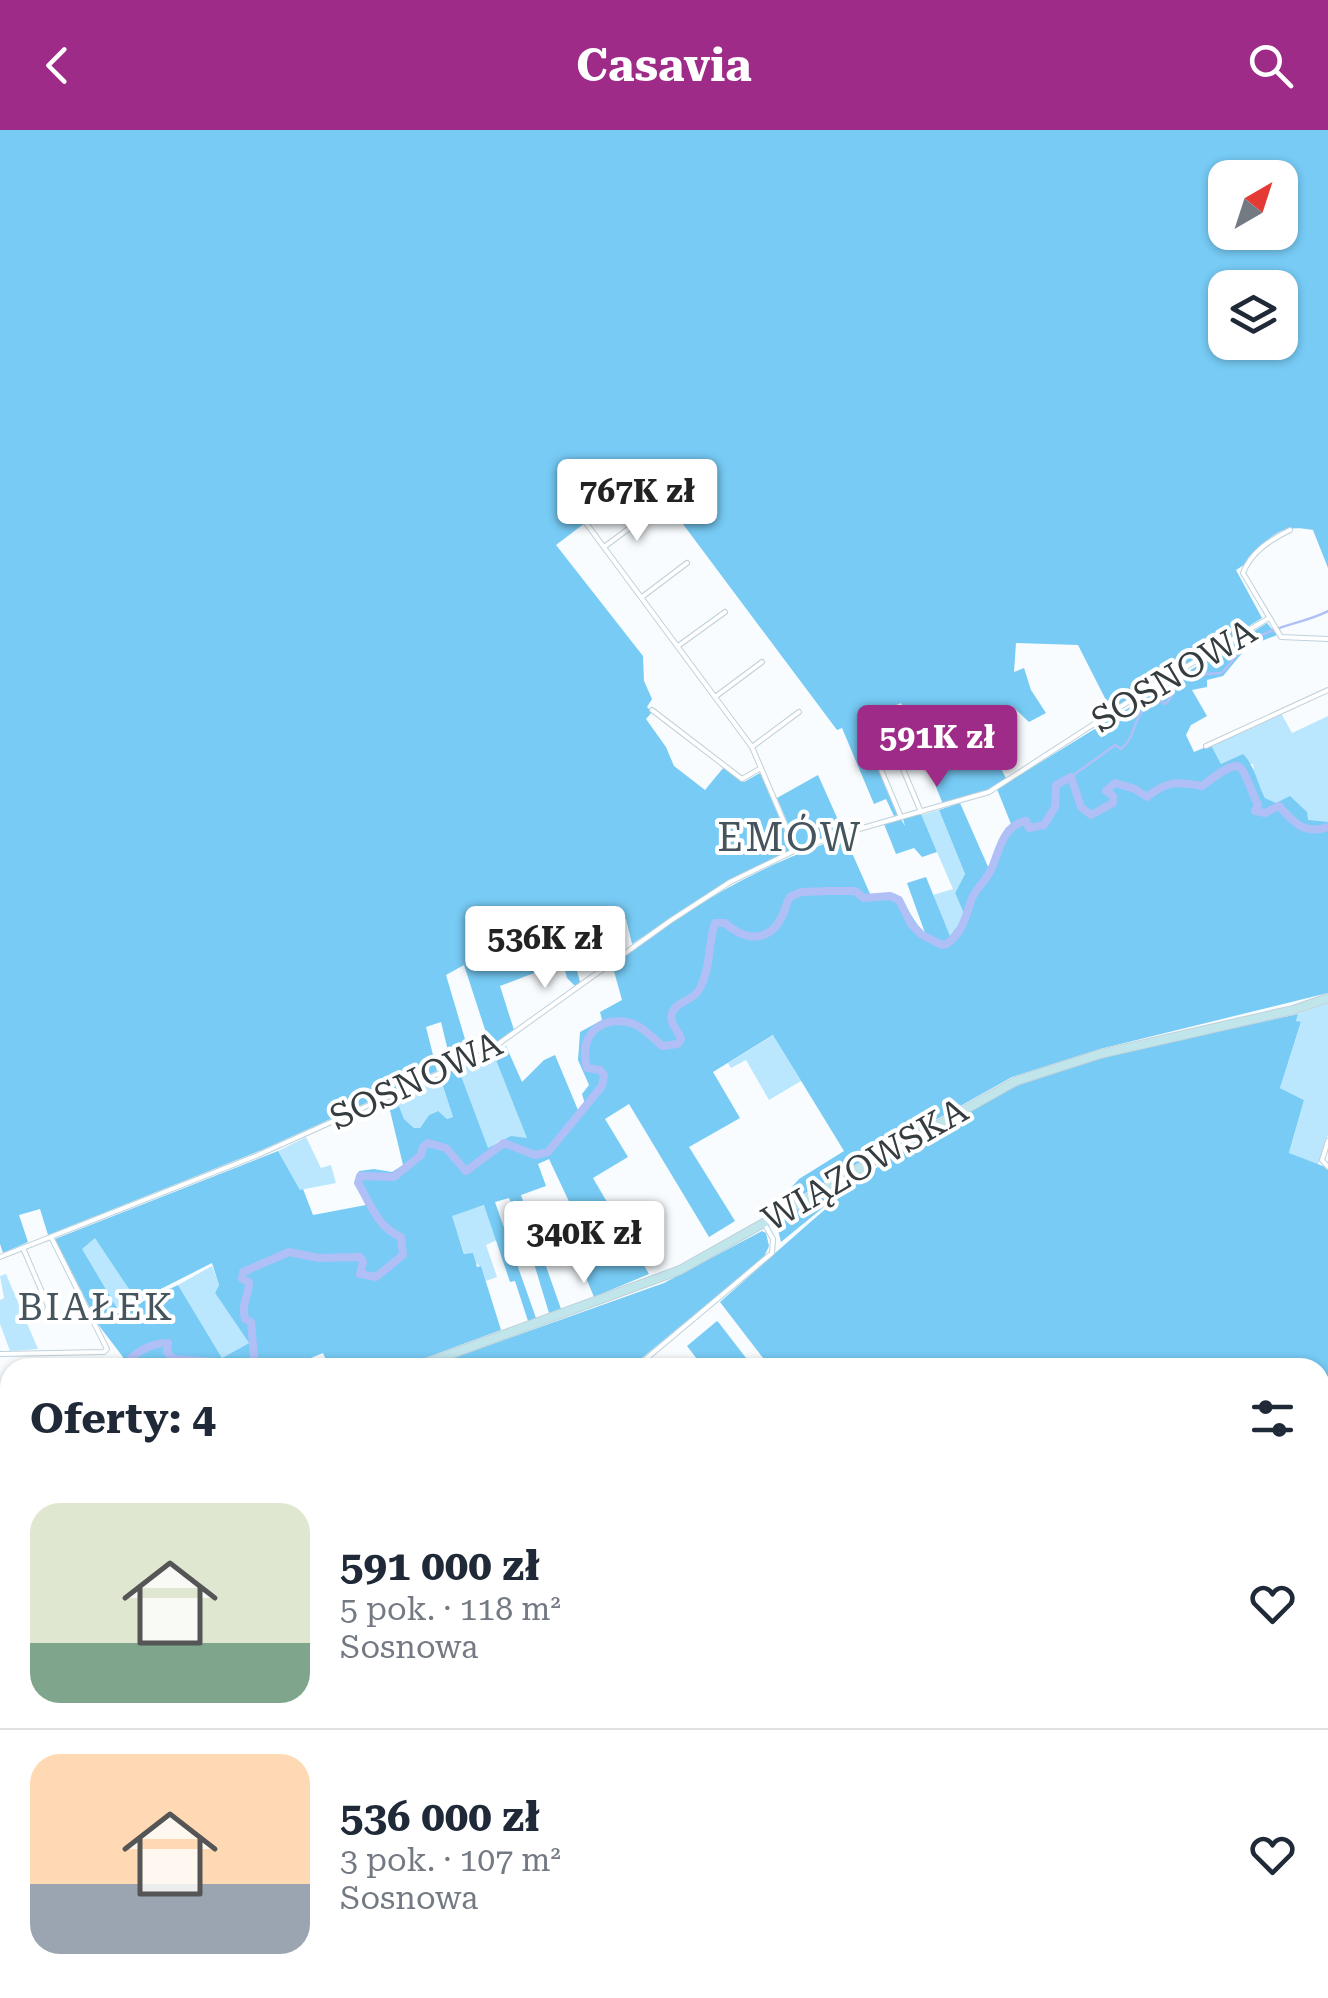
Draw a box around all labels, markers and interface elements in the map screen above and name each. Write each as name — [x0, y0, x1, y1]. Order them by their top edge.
icon: back — [30, 38, 85, 93]
icon: search — [1243, 38, 1298, 93]
text: Casavia — [576, 39, 752, 92]
north arrow — [1208, 160, 1298, 250]
map controls — [1208, 160, 1298, 360]
button: layers — [1208, 270, 1298, 360]
pin: 767K zł — [545, 459, 729, 544]
text: 767K zł — [579, 472, 695, 510]
street label: SOSNOWA — [1084, 611, 1264, 741]
pin: 591K zł — [845, 705, 1029, 790]
text: 591K zł — [879, 718, 995, 756]
district label: EMÓW — [717, 813, 863, 861]
pin: 536K zł — [453, 906, 637, 991]
text: 536K zł — [487, 919, 603, 957]
street label: SOSNOWA — [323, 1023, 509, 1139]
street label: WIĄZOWSKA — [755, 1089, 975, 1240]
pin: 340K zł — [492, 1201, 676, 1286]
text: 340K zł — [526, 1214, 642, 1252]
district label: BIAŁEK — [18, 1285, 174, 1329]
icon: filters — [1245, 1391, 1300, 1446]
text: Oferty: 4 — [30, 1394, 216, 1443]
text: 591 000 zł — [340, 1541, 540, 1590]
icon: home — [110, 1543, 230, 1663]
icon: heart — [1245, 1576, 1300, 1631]
text: 5 pok. · 118 m² — [340, 1590, 561, 1628]
text: Sosnowa — [340, 1628, 478, 1666]
text: 536 000 zł — [340, 1792, 540, 1841]
icon: home — [110, 1794, 230, 1914]
icon: heart — [1245, 1827, 1300, 1882]
text: 3 pok. · 107 m² — [340, 1841, 561, 1879]
text: Sosnowa — [340, 1879, 478, 1917]

